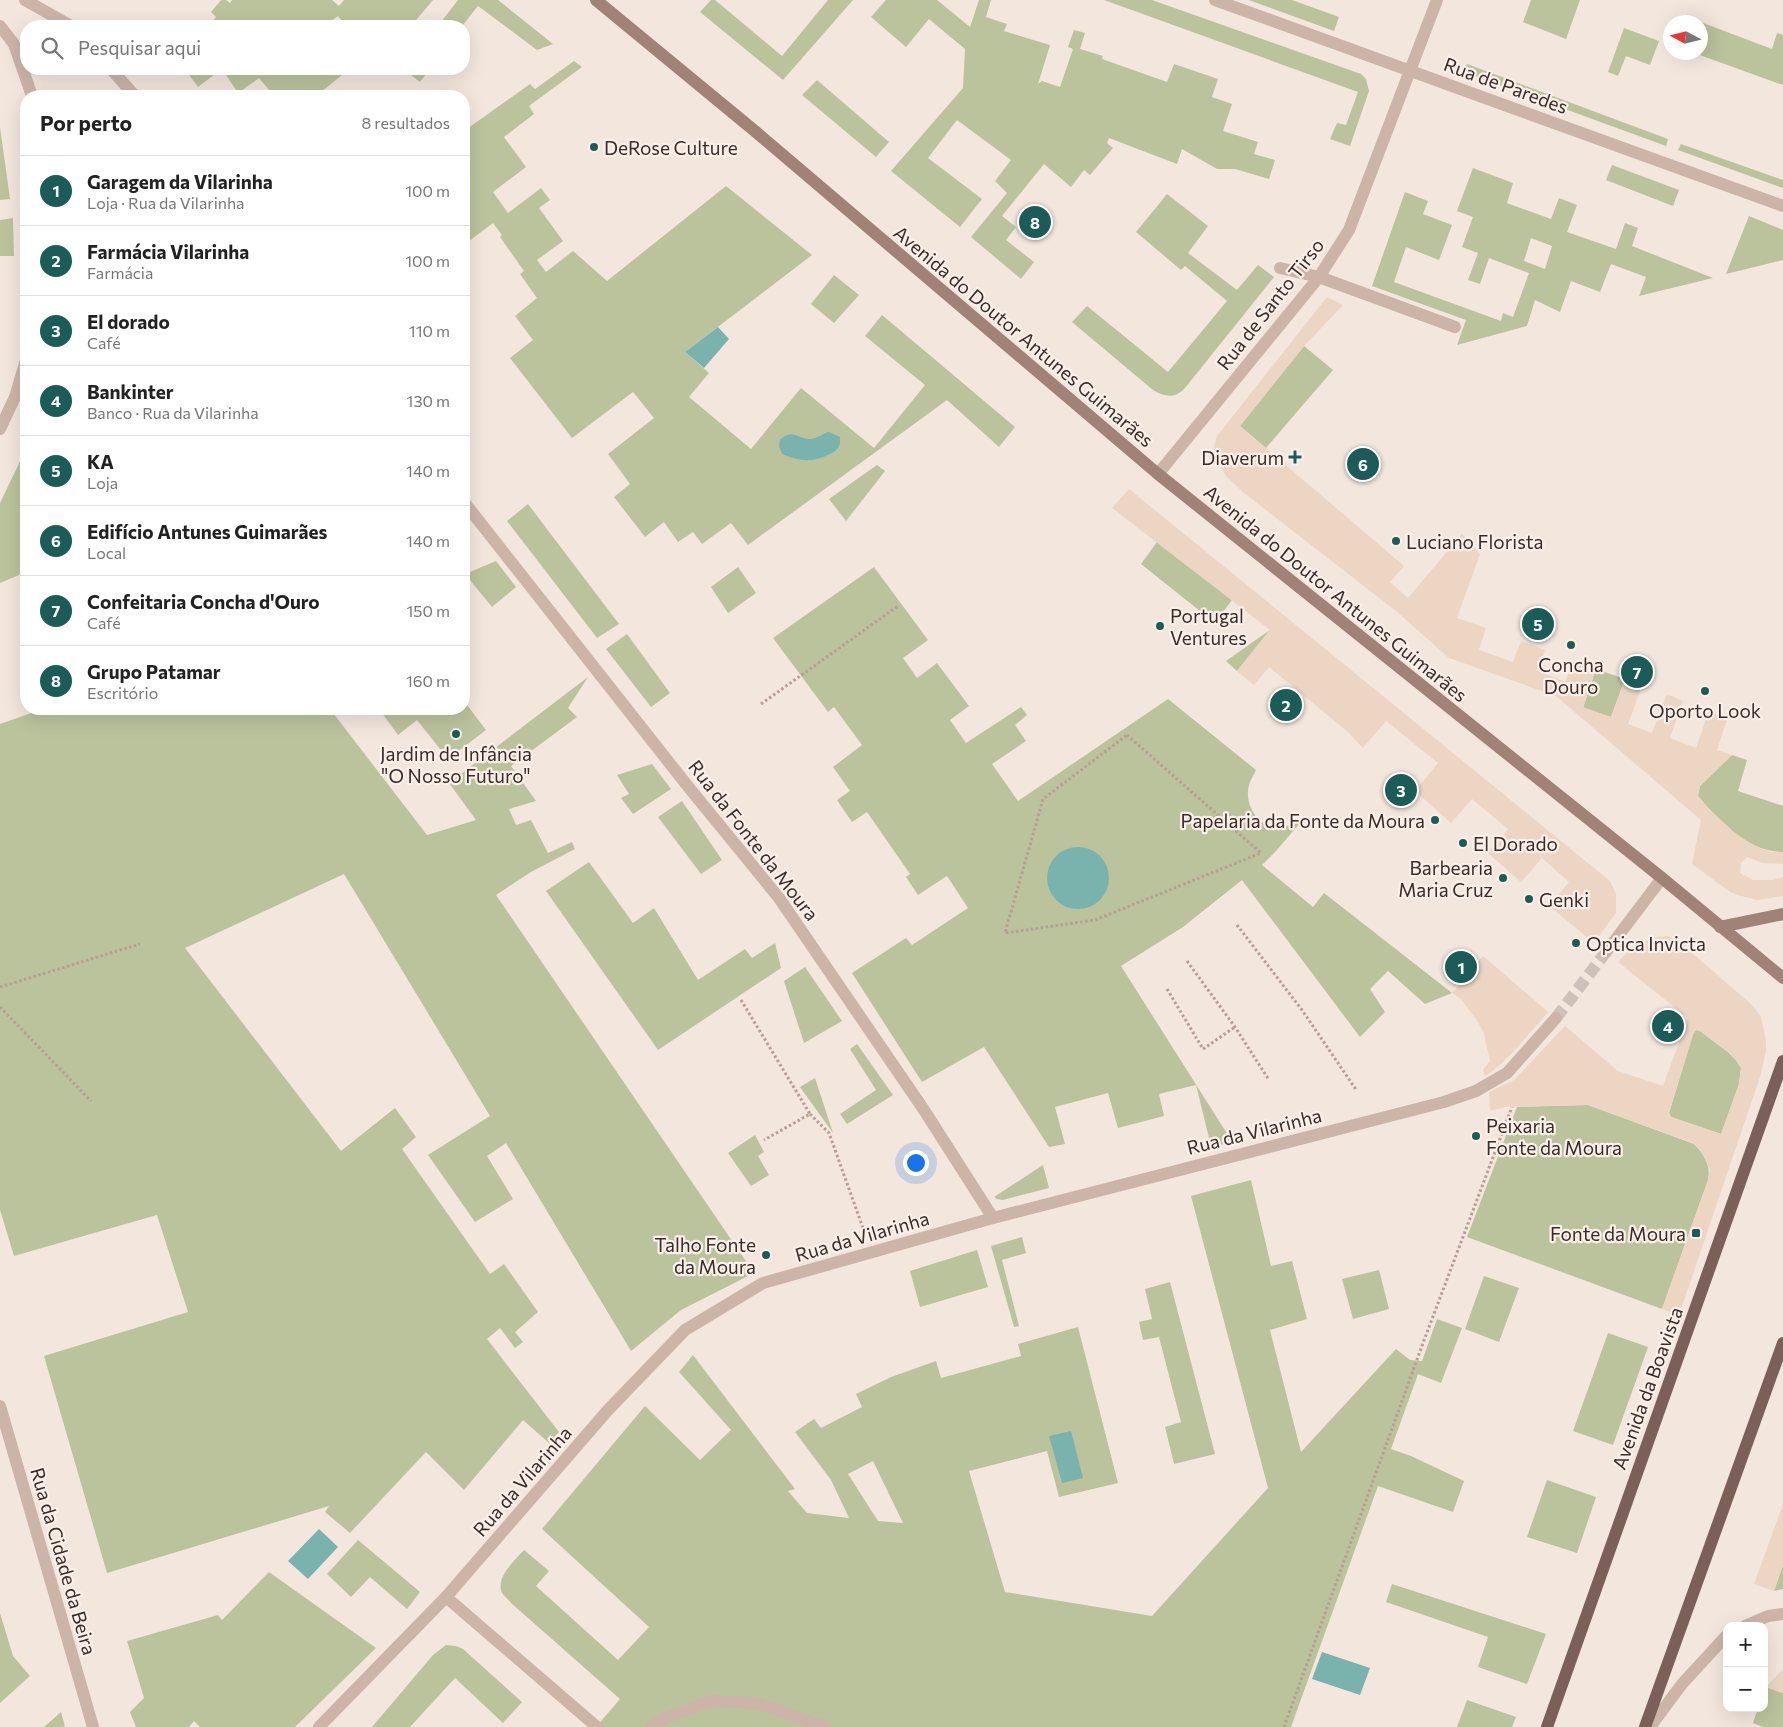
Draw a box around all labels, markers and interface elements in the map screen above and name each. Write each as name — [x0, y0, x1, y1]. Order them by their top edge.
north arrow — [1663, 15, 1708, 60]
search box — [20, 20, 470, 75]
icon: search — [38, 34, 66, 62]
text: Pesquisar aqui — [78, 36, 201, 59]
street label: Rua de Paredes — [1441, 52, 1571, 118]
text: Por perto — [40, 110, 132, 135]
text: 8 resultados — [362, 113, 450, 132]
place label: DeRose Culture — [604, 136, 738, 159]
marker: DeRose Culture — [588, 141, 600, 153]
text: Garagem da Vilarinha — [87, 170, 273, 193]
text: 1 — [52, 181, 60, 200]
text: 100 m — [405, 181, 450, 200]
text: Loja · Rua da Vilarinha — [87, 193, 244, 212]
pin: 8 — [1019, 203, 1051, 241]
street label: Avenida do Doutor Antunes Guimarães — [890, 221, 1158, 451]
street label: Rua de Santo Tirso — [1212, 234, 1328, 374]
text: Farmácia Vilarinha — [87, 240, 249, 263]
text: 2 — [51, 251, 61, 270]
text: 100 m — [405, 251, 450, 270]
text: Farmácia — [87, 263, 153, 282]
text: El dorado — [87, 310, 170, 333]
text: 3 — [51, 321, 61, 340]
text: 110 m — [409, 321, 450, 340]
text: Café — [87, 333, 121, 352]
text: Bankinter — [87, 380, 174, 403]
text: 4 — [51, 391, 61, 410]
text: 130 m — [407, 391, 450, 410]
text: Banco · Rua da Vilarinha — [87, 403, 259, 422]
pin: 6 — [1347, 445, 1379, 483]
place label: Diaverum — [1201, 446, 1284, 469]
text: KA — [87, 450, 114, 473]
marker: Diaverum — [1288, 450, 1302, 464]
text: 5 — [51, 461, 61, 480]
text: 140 m — [406, 461, 450, 480]
text: Loja — [87, 473, 118, 492]
street label: Avenida do Doutor Antunes Guimarães — [1200, 480, 1472, 706]
text: Edifício Antunes Guimarães — [87, 520, 327, 543]
place label: Luciano Florista — [1406, 530, 1543, 553]
text: 6 — [51, 531, 61, 550]
text: 140 m — [406, 531, 450, 550]
marker: Luciano Florista — [1390, 535, 1402, 547]
text: Local — [87, 543, 126, 562]
text: Confeitaria Concha d'Ouro — [87, 590, 320, 613]
text: 7 — [52, 601, 60, 620]
text: 150 m — [407, 601, 450, 620]
place label: Portugal Ventures — [1170, 604, 1247, 649]
pin: 5 — [1522, 605, 1554, 643]
text: Café — [87, 613, 121, 632]
marker: Portugal Ventures — [1154, 620, 1166, 632]
marker: Concha Douro — [1565, 639, 1577, 651]
place label: Concha Douro — [1538, 653, 1604, 698]
pin: 7 — [1621, 653, 1653, 691]
text: Grupo Patamar — [87, 660, 221, 683]
text: 8 — [51, 671, 61, 690]
text: 160 m — [406, 671, 450, 690]
text: Escritório — [87, 683, 158, 702]
marker: Oporto Look — [1699, 685, 1711, 697]
pin: 2 — [1270, 686, 1302, 724]
place label: Oporto Look — [1649, 699, 1761, 722]
marker: Jardim de Infância "O Nosso Futuro" — [450, 728, 462, 740]
place label: Jardim de Infância "O Nosso Futuro" — [380, 742, 532, 787]
street label: Rua da Fonte da Moura — [684, 755, 824, 925]
pin: 3 — [1385, 771, 1417, 809]
place label: Papelaria da Fonte da Moura — [1180, 809, 1425, 832]
marker: Papelaria da Fonte da Moura — [1429, 814, 1441, 826]
place label: El Dorado — [1473, 832, 1558, 855]
marker: El Dorado — [1457, 837, 1469, 849]
place label: Barbearia Maria Cruz — [1398, 856, 1493, 901]
marker: Barbearia Maria Cruz — [1497, 872, 1509, 884]
place label: Genki — [1539, 888, 1589, 911]
marker: Genki — [1523, 893, 1535, 905]
place label: Optica Invicta — [1586, 932, 1706, 955]
marker: Optica Invicta — [1570, 937, 1582, 949]
pin: 1 — [1445, 948, 1477, 986]
pin: 4 — [1652, 1007, 1684, 1045]
street label: Rua da Vilarinha — [1184, 1103, 1324, 1159]
place label: Peixaria Fonte da Moura — [1486, 1114, 1622, 1159]
marker: Peixaria Fonte da Moura — [1470, 1130, 1482, 1142]
your location — [903, 1150, 929, 1176]
street label: Rua da Vilarinha — [792, 1206, 932, 1266]
place label: Fonte da Moura — [1550, 1222, 1686, 1245]
marker: Fonte da Moura — [1690, 1227, 1702, 1239]
place label: Talho Fonte da Moura — [654, 1233, 756, 1278]
marker: Talho Fonte da Moura — [760, 1249, 772, 1261]
street label: Avenida da Boavista — [1607, 1304, 1687, 1472]
street label: Rua da Vilarinha — [468, 1421, 576, 1541]
street label: Rua da Cidade da Beira — [26, 1465, 102, 1657]
map controls — [1723, 1622, 1768, 1712]
button: + — [1723, 1622, 1768, 1667]
button: − — [1723, 1667, 1768, 1712]

